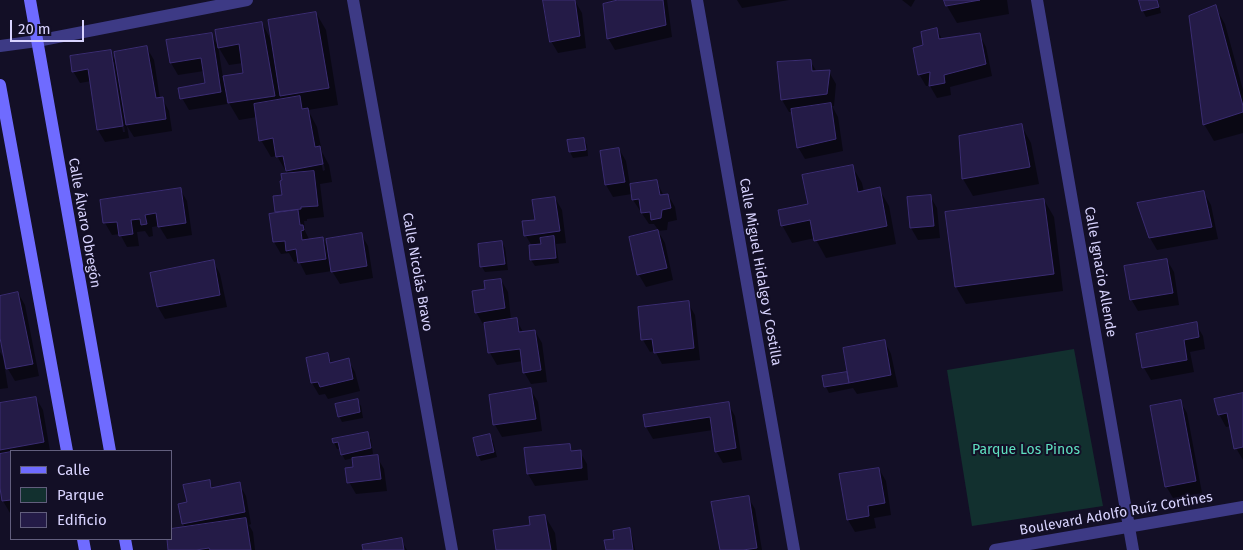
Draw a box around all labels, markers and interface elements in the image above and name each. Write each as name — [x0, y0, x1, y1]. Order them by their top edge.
scale bar — [12, 10, 86, 42]
text: 20 m — [18, 20, 51, 38]
street label: Calle Álvaro Obregón — [64, 157, 104, 289]
street label: Calle Miguel Hidalgo y Costilla — [735, 177, 785, 367]
street label: Calle Ignacio Allende — [1080, 205, 1120, 339]
street label: Calle Nicolás Bravo — [398, 211, 436, 333]
park label: Parque Los Pinos — [972, 442, 1080, 458]
legend — [10, 450, 172, 540]
text: Calle — [57, 461, 90, 479]
text: Parque — [57, 486, 104, 504]
street label: Boulevard Adolfo Ruíz Cortines — [1018, 489, 1214, 539]
text: Edificio — [57, 511, 107, 529]

